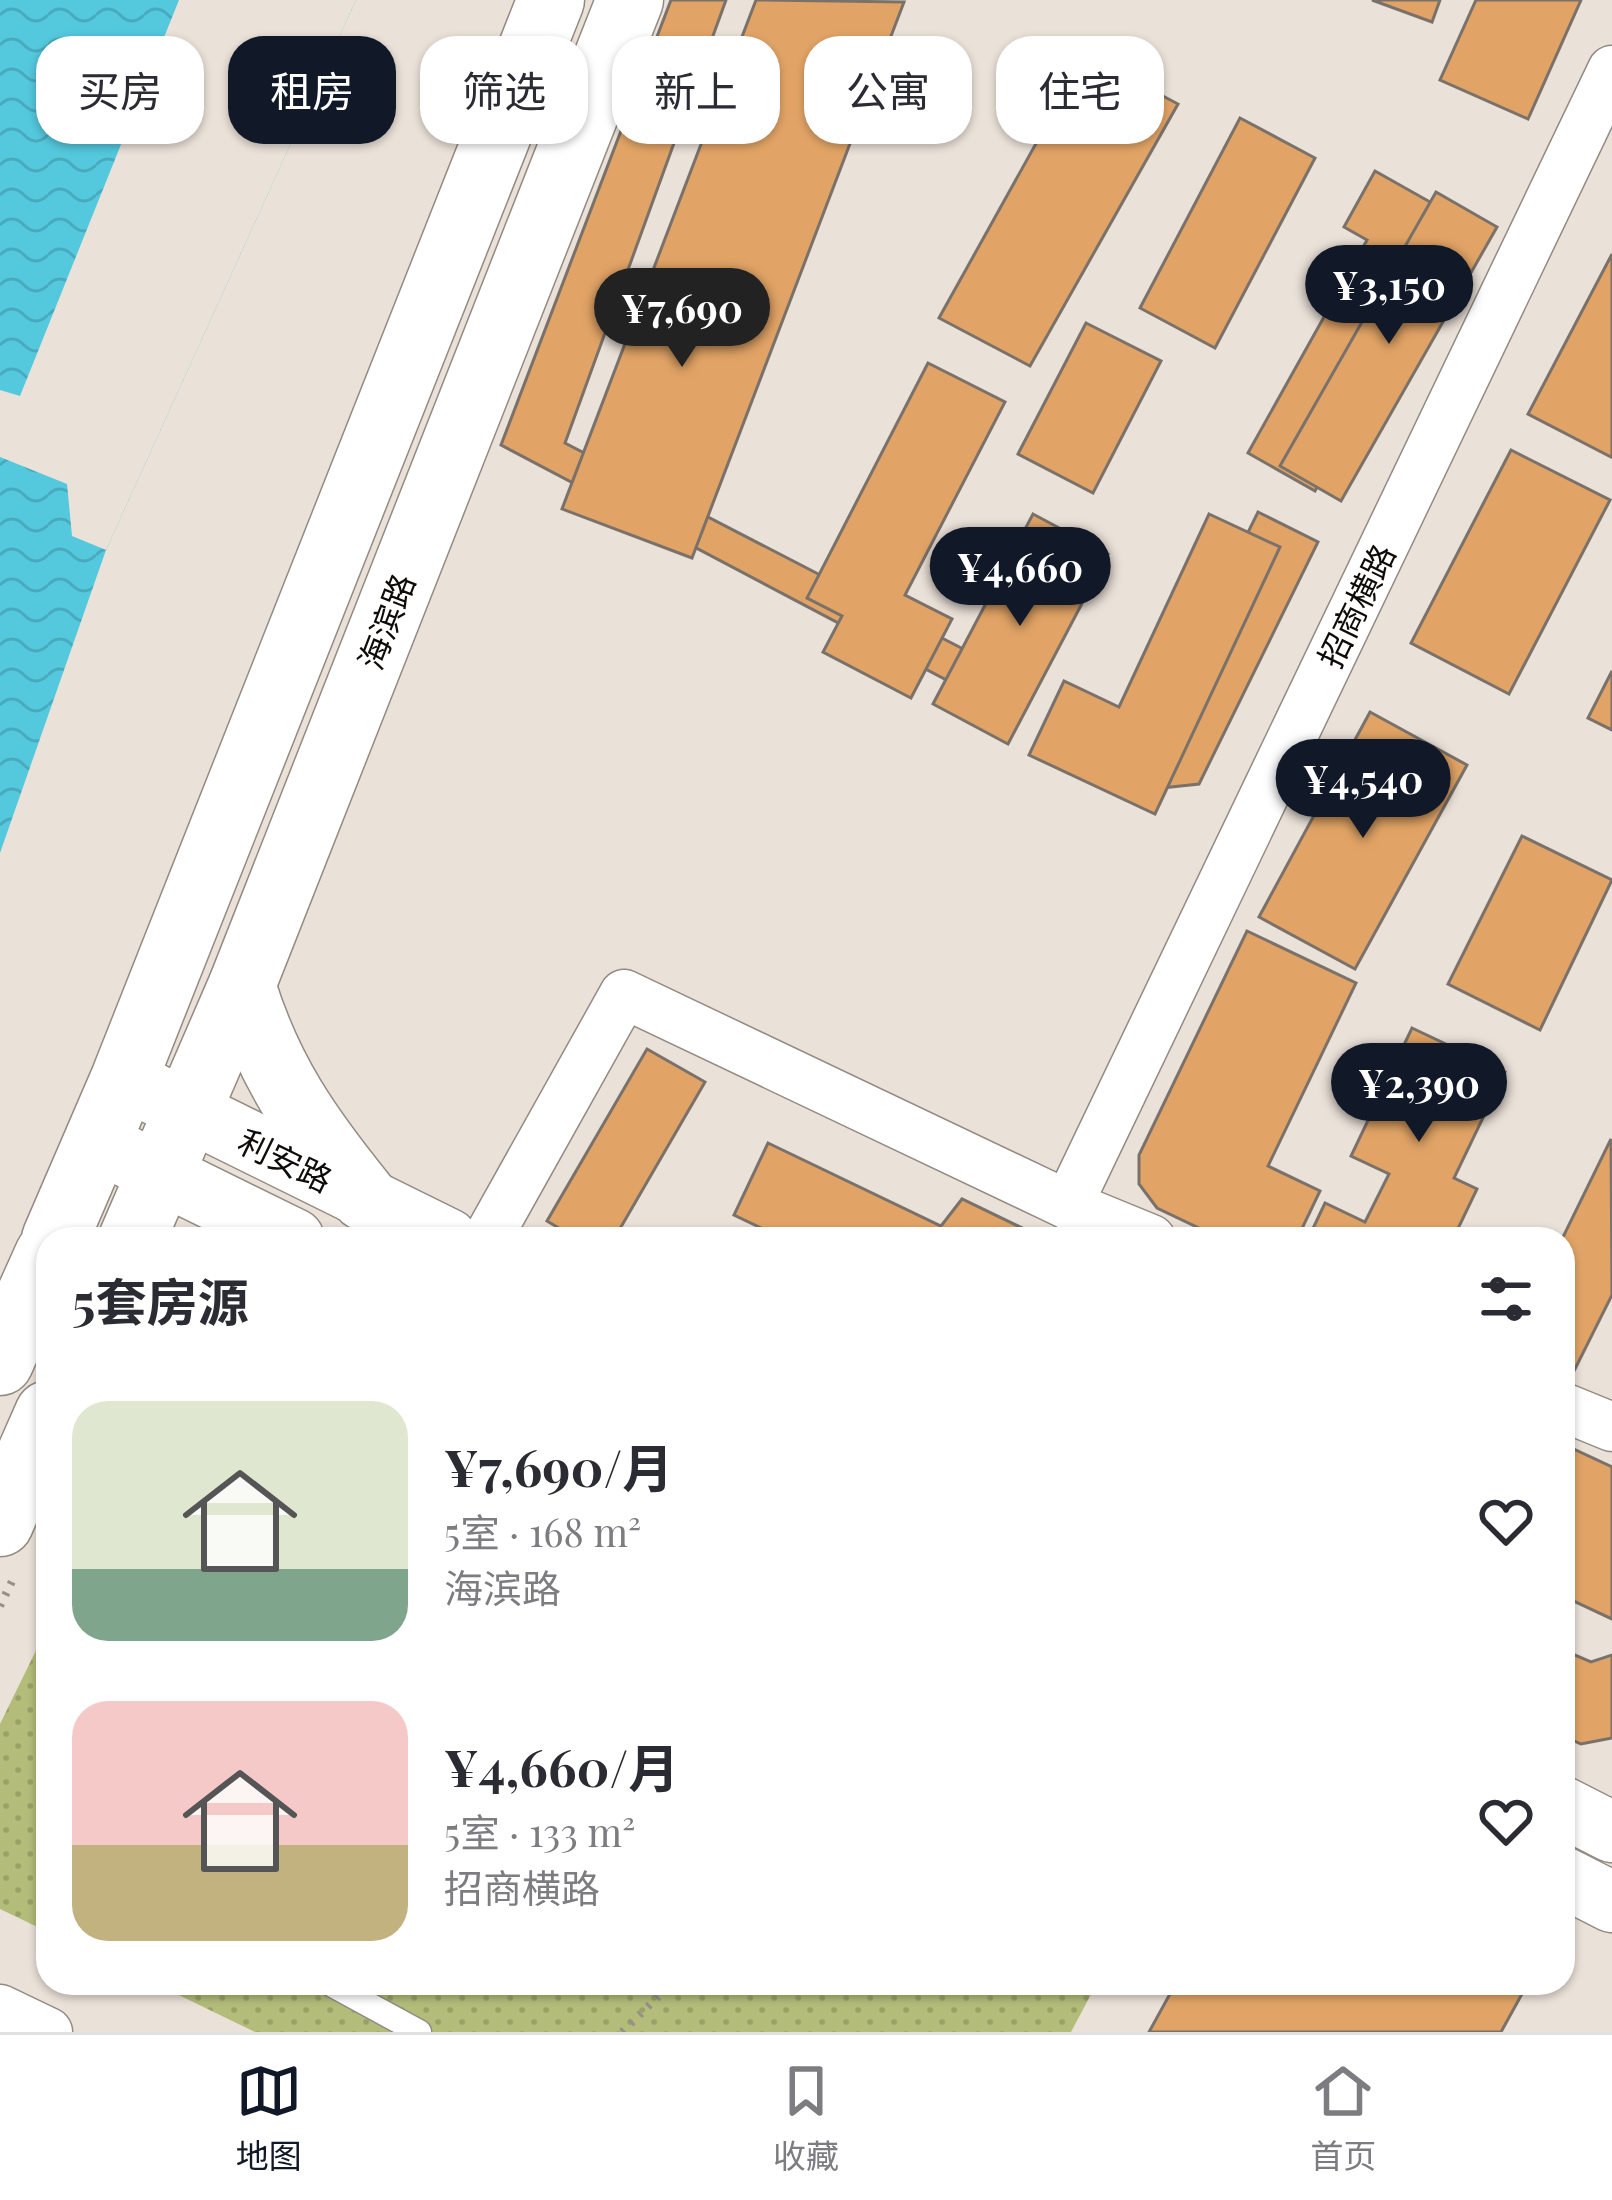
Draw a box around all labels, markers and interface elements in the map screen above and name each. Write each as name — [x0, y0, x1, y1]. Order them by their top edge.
chip: 买房 — [36, 36, 204, 144]
chip: 租房 — [228, 36, 396, 144]
chip: 筛选 — [420, 36, 588, 144]
chip: 新上 — [612, 36, 780, 144]
chip: 公寓 — [804, 36, 972, 144]
chip: 住宅 — [996, 36, 1164, 144]
pin: ¥3,150 — [1291, 245, 1487, 347]
text: ¥3,150 — [1332, 258, 1446, 310]
pin: ¥7,690 — [584, 268, 780, 370]
text: ¥7,690 — [621, 281, 743, 333]
pin: ¥4,660 — [922, 527, 1118, 629]
street label: 招商横路 — [1306, 536, 1404, 674]
text: ¥4,660 — [957, 540, 1083, 592]
street label: 海滨路 — [347, 567, 423, 675]
pin: ¥4,540 — [1265, 739, 1461, 841]
text: ¥4,540 — [1303, 752, 1423, 804]
pin: ¥2,390 — [1321, 1043, 1517, 1145]
text: ¥2,390 — [1358, 1056, 1480, 1108]
street label: 利安路 — [232, 1118, 340, 1200]
text: 5套房源 — [72, 1266, 248, 1334]
icon: filters — [1473, 1266, 1539, 1332]
text: ¥7,690/月 — [444, 1432, 673, 1500]
icon: home — [168, 1449, 312, 1593]
icon: heart — [1473, 1488, 1539, 1554]
text: 5室 · 168 m² — [444, 1505, 641, 1557]
text: 海滨路 — [444, 1561, 561, 1613]
text: ¥4,660/月 — [444, 1732, 679, 1800]
icon: home — [168, 1749, 312, 1893]
icon: heart — [1473, 1788, 1539, 1854]
text: 5室 · 133 m² — [444, 1805, 635, 1857]
text: 招商横路 — [444, 1861, 600, 1913]
tab: 地图 — [236, 2058, 302, 2178]
tab: 收藏 — [773, 2058, 839, 2178]
tab: 首页 — [1310, 2058, 1376, 2178]

